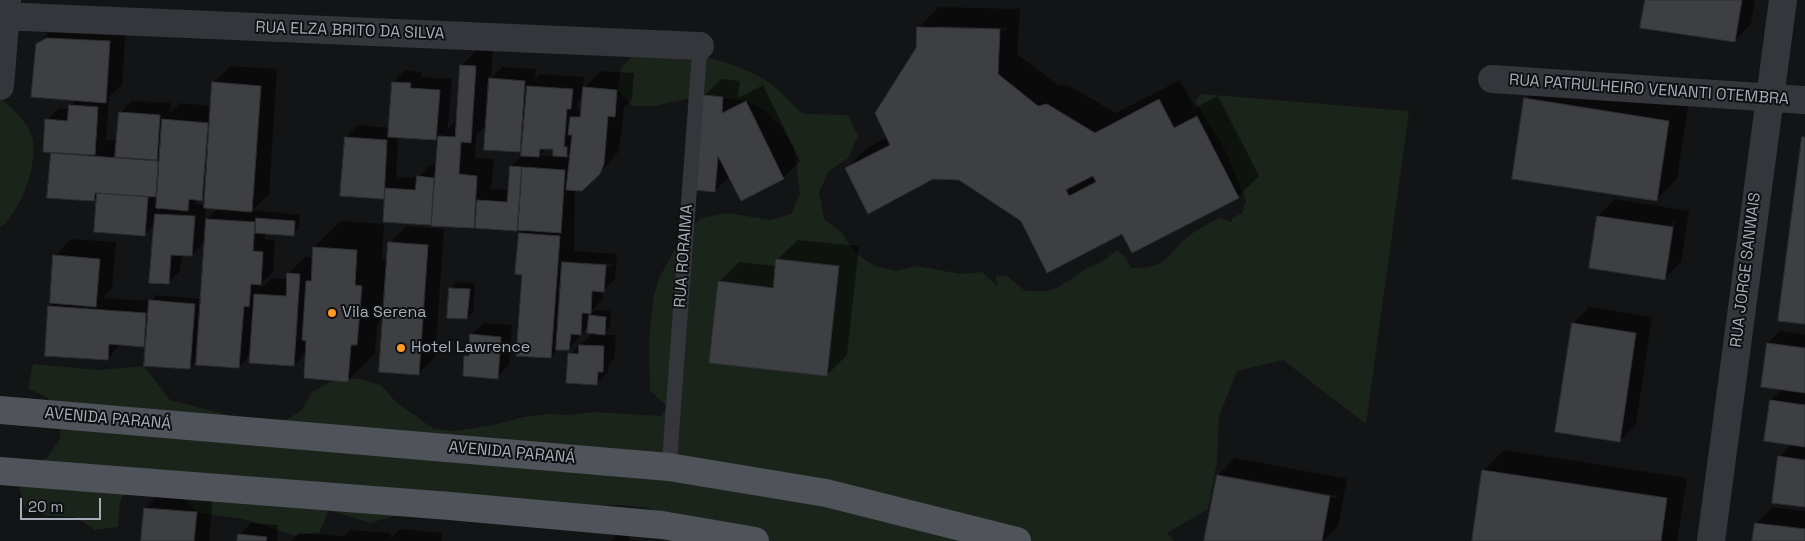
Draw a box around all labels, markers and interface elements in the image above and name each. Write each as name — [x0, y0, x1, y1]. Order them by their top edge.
street label: RUA ELZA BRITO DA SILVA — [255, 18, 445, 44]
street label: RUA PATRULHEIRO VENANTI OTEMBRA — [1508, 71, 1790, 109]
street label: RUA JORGE SANWAIS — [1727, 191, 1765, 349]
street label: RUA RORAIMA — [671, 204, 697, 308]
place label: Vila Serena — [342, 303, 427, 323]
marker: Vila Serena — [326, 307, 338, 319]
place label: Hotel Lawrence — [411, 338, 530, 358]
marker: Hotel Lawrence — [395, 342, 407, 354]
street label: AVENIDA PARANÁ — [44, 404, 172, 434]
street label: AVENIDA PARANÁ — [448, 438, 576, 468]
scale bar — [22, 488, 104, 520]
text: 20 m — [28, 497, 63, 516]

